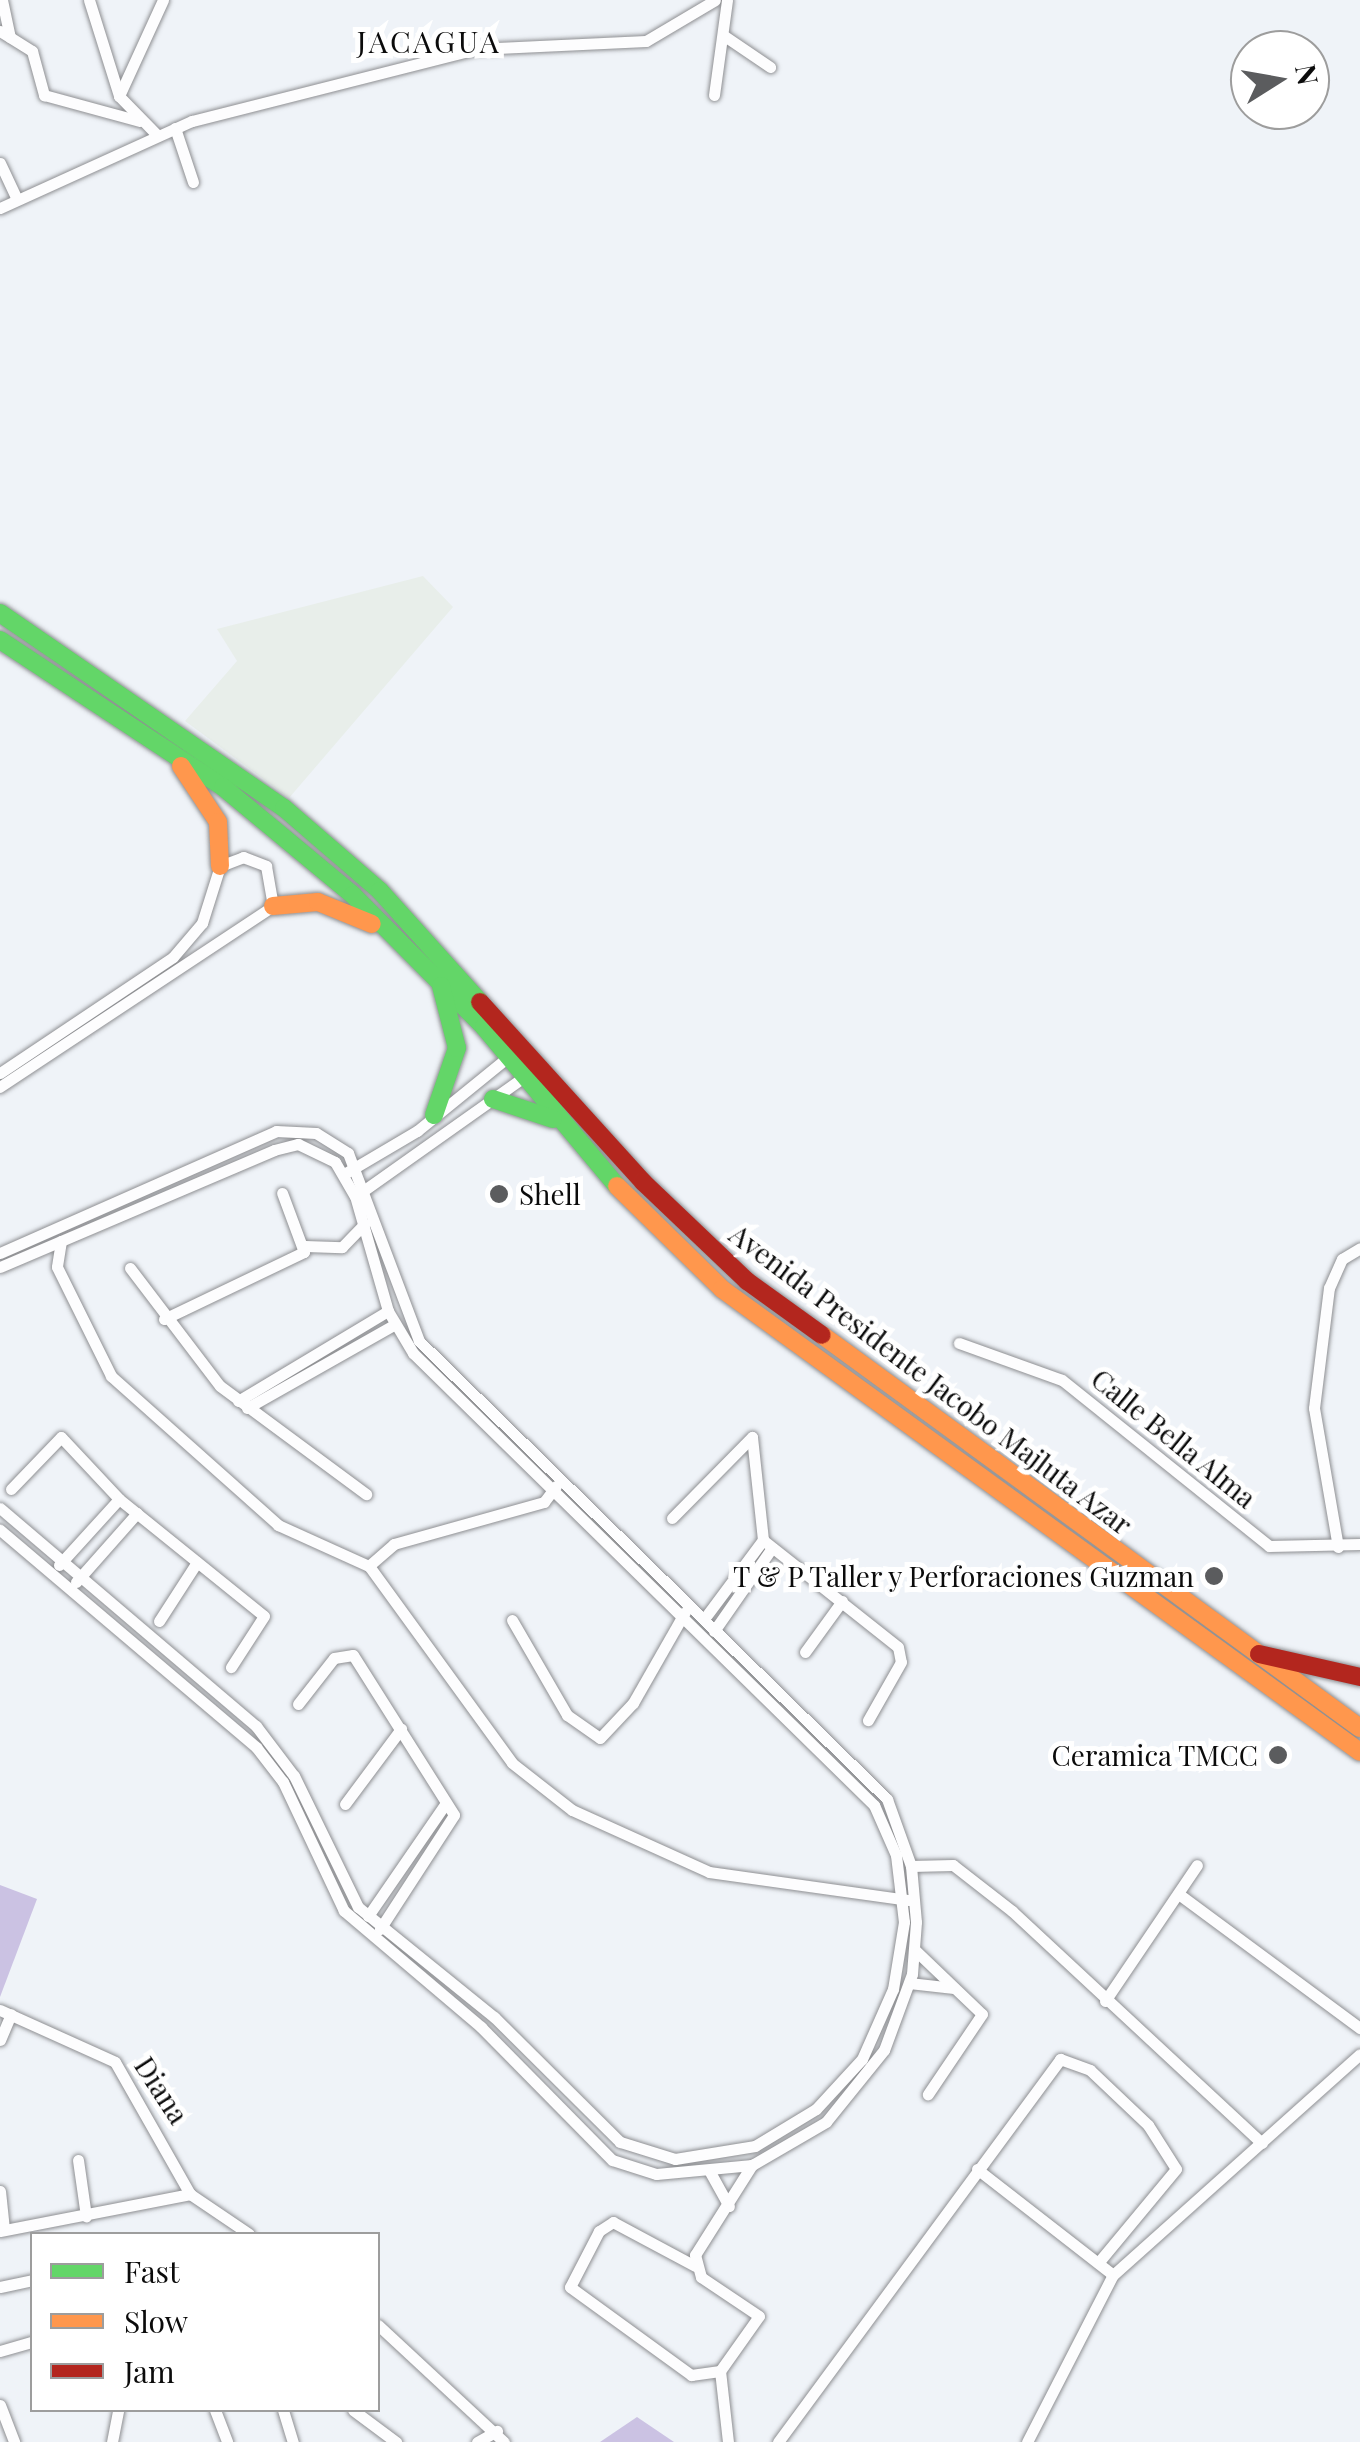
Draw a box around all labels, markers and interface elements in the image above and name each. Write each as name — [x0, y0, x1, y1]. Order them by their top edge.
district label: JACAGUA — [357, 23, 501, 59]
north arrow — [1230, 30, 1330, 130]
text: N — [1288, 61, 1328, 88]
place label: Shell — [519, 1177, 581, 1211]
marker: Shell — [488, 1183, 510, 1205]
street label: Avenida Presidente Jacobo Majluta Azar — [723, 1216, 1139, 1542]
street label: Calle Bella Alma — [1085, 1361, 1263, 1515]
place label: T & P Taller y Perforaciones Guzman — [729, 1559, 1194, 1593]
marker: T & P Taller y Perforaciones Guzman — [1203, 1565, 1225, 1587]
place label: Ceramica TMCC — [1050, 1738, 1258, 1772]
marker: Ceramica TMCC — [1267, 1744, 1289, 1766]
street label: Diana — [128, 2050, 196, 2130]
legend — [30, 2232, 380, 2412]
text: Fast — [124, 2251, 180, 2291]
text: Slow — [124, 2301, 188, 2341]
text: Jam — [124, 2351, 175, 2391]

